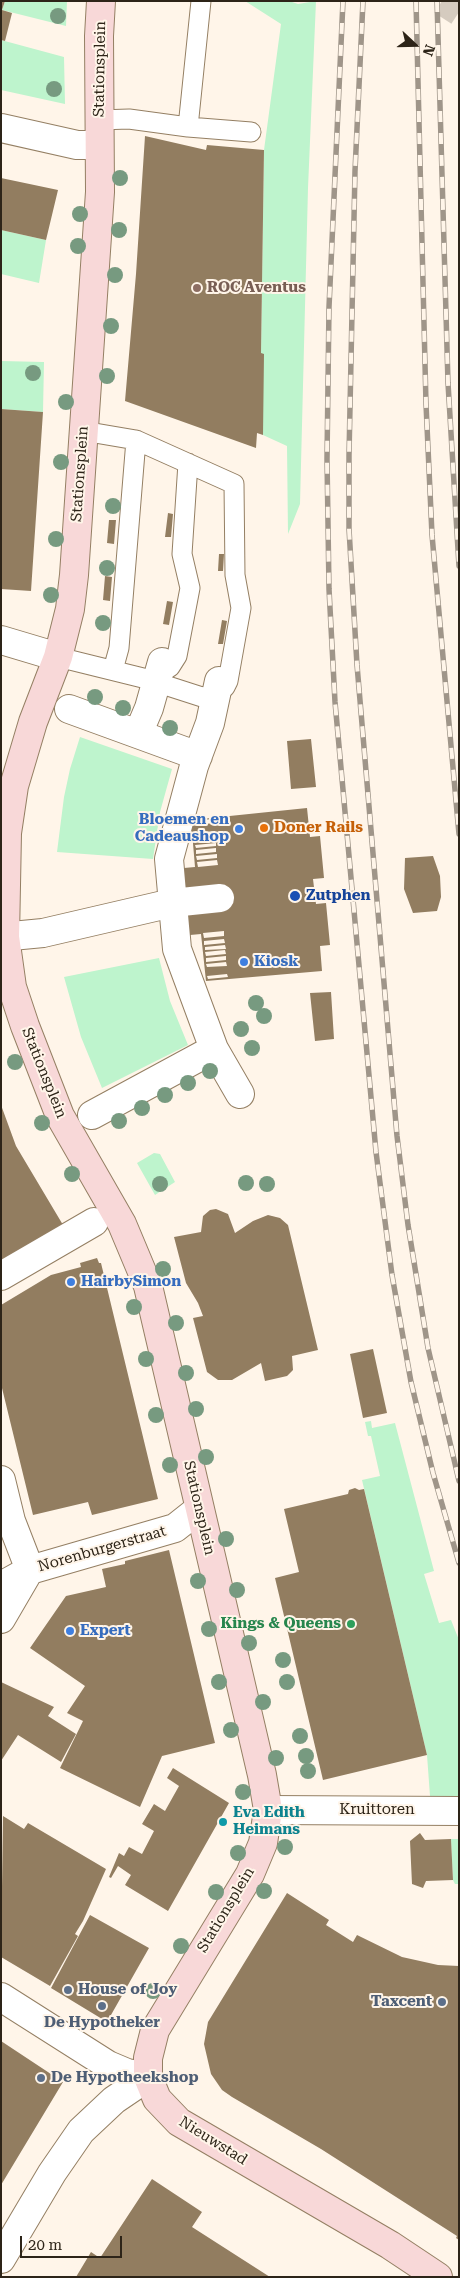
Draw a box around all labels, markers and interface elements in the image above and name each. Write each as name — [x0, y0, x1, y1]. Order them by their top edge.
north arrow — [390, 20, 440, 70]
street label: Stationsplein — [90, 21, 110, 117]
text: N — [420, 42, 438, 58]
place label: ROC Aventus — [207, 279, 306, 297]
marker: ROC Aventus — [191, 282, 203, 294]
street label: Stationsplein — [68, 425, 92, 523]
place label: Bloemen en Cadeaushop — [135, 811, 229, 846]
place label: Doner Rails — [274, 819, 363, 837]
marker: Doner Rails — [258, 822, 270, 834]
marker: Bloemen en Cadeaushop — [233, 823, 245, 835]
place label: Zutphen — [306, 887, 371, 905]
marker: Zutphen — [288, 889, 302, 903]
place label: Kiosk — [254, 953, 299, 971]
marker: Kiosk — [238, 956, 250, 968]
street label: Stationsplein — [18, 1025, 70, 1121]
place label: HairbySimon — [81, 1273, 181, 1291]
marker: HairbySimon — [65, 1276, 77, 1288]
street label: Stationsplein — [179, 1459, 219, 1557]
street label: Norenburgerstraat — [36, 1522, 168, 1576]
place label: Kings & Queens — [221, 1615, 341, 1633]
marker: Kings & Queens — [345, 1618, 357, 1630]
place label: Expert — [80, 1622, 131, 1640]
marker: Expert — [64, 1625, 76, 1637]
street label: Kruittoren — [339, 1801, 415, 1819]
place label: Eva Edith Heimans — [233, 1804, 305, 1839]
marker: Eva Edith Heimans — [217, 1816, 229, 1828]
street label: Stationsplein — [194, 1864, 258, 1956]
place label: House of Joy — [78, 1981, 177, 1999]
marker: House of Joy — [62, 1984, 74, 1996]
place label: Taxcent — [371, 1993, 432, 2011]
marker: Taxcent — [436, 1996, 448, 2008]
marker: De Hypotheker — [96, 2000, 108, 2012]
place label: De Hypotheker — [44, 2014, 160, 2032]
place label: De Hypotheekshop — [51, 2069, 199, 2087]
marker: De Hypotheekshop — [35, 2072, 47, 2084]
street label: Nieuwstad — [176, 2113, 250, 2169]
scale bar — [22, 2226, 125, 2258]
text: 20 m — [28, 2236, 62, 2254]

